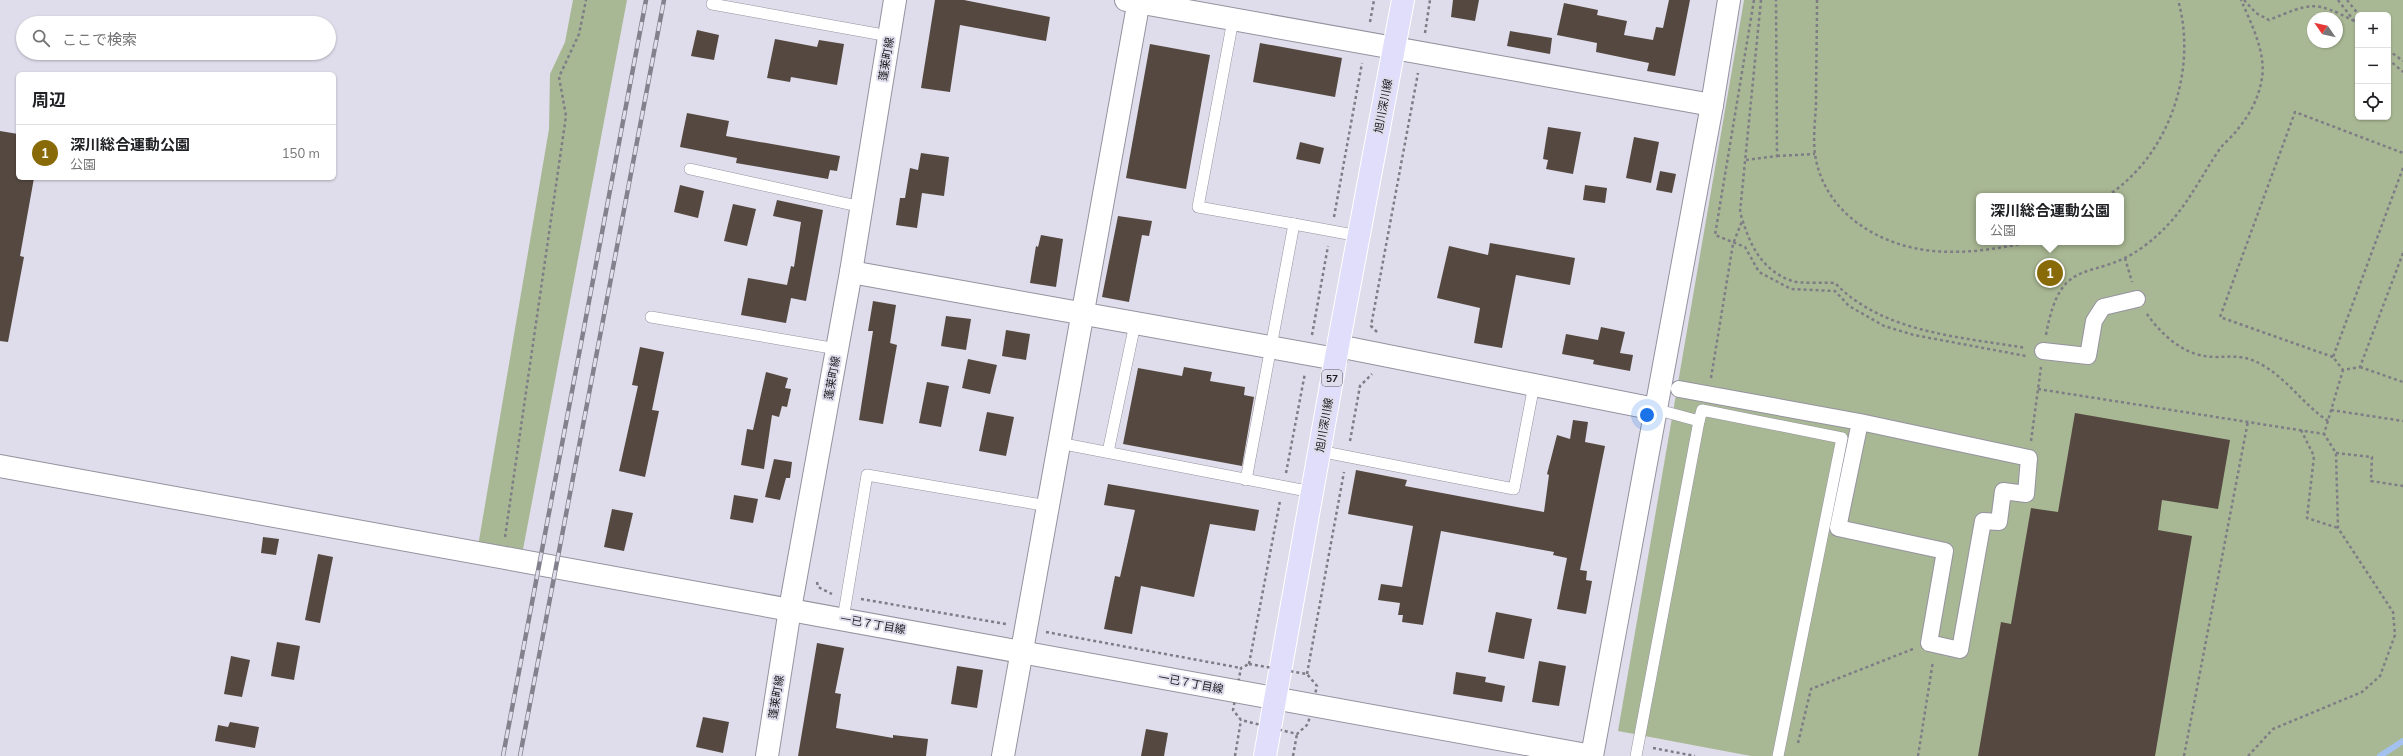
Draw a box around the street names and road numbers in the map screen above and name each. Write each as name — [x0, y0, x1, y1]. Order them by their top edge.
street label: 蓬莱町線 — [876, 36, 896, 82]
street label: 旭川深川線 — [1371, 78, 1395, 134]
street label: 蓬莱町線 — [821, 355, 843, 401]
road number: 57 — [1322, 370, 1342, 386]
street label: 旭川深川線 — [1312, 397, 1336, 453]
street label: 一已７丁目線 — [839, 611, 907, 637]
street label: 一已７丁目線 — [1157, 670, 1225, 696]
street label: 蓬莱町線 — [766, 674, 786, 720]

